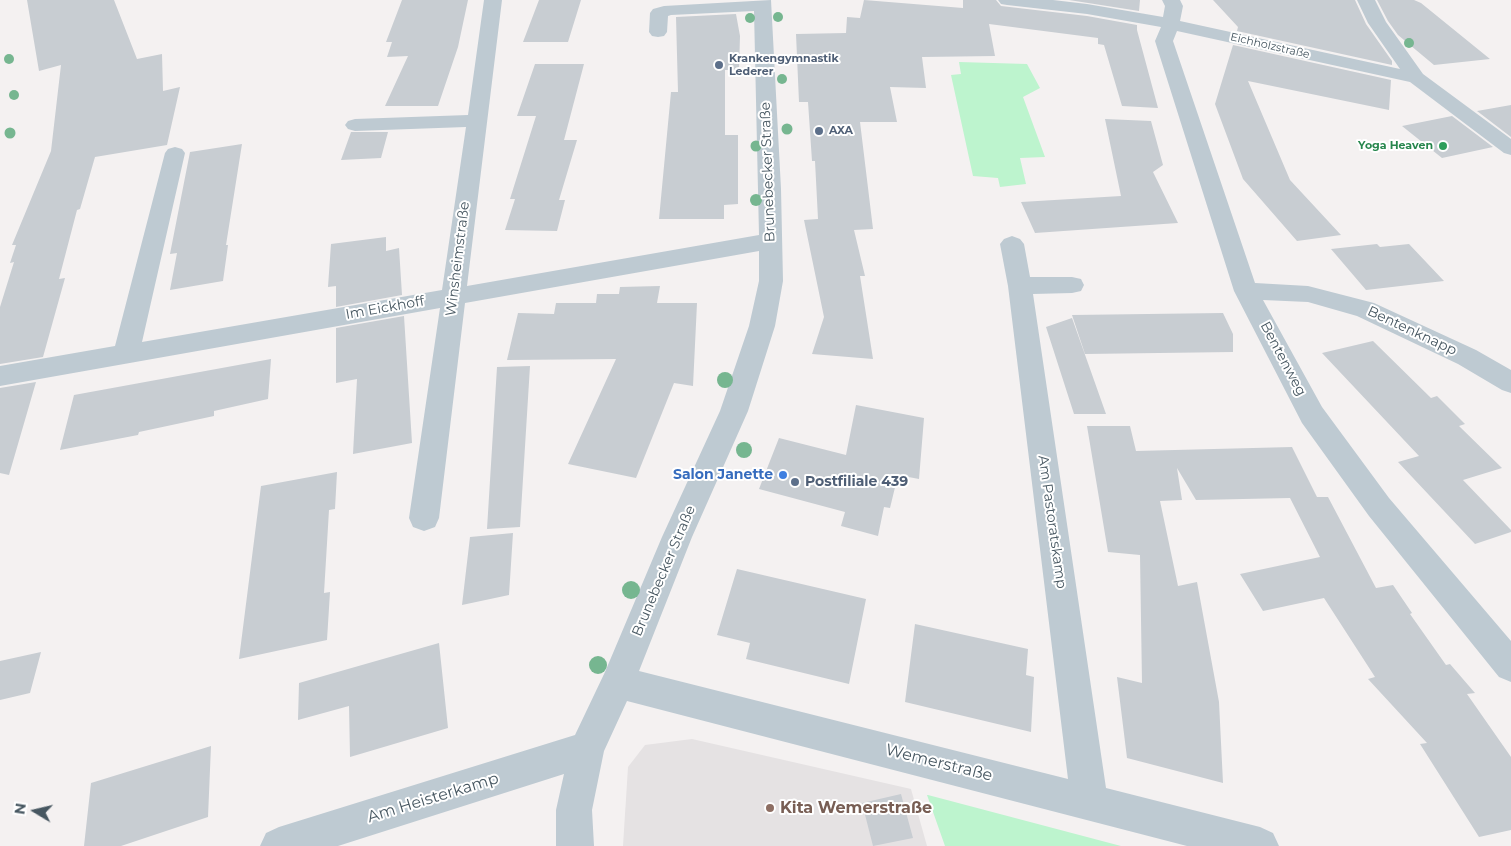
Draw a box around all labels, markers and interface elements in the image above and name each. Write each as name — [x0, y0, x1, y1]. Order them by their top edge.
street label: Eichholzstraße — [1229, 30, 1311, 62]
place label: Krankengymnastik Lederer — [729, 52, 839, 78]
marker: Krankengymnastik Lederer — [713, 59, 725, 71]
street label: Brunebecker Straße — [757, 102, 779, 242]
place label: AXA — [829, 124, 853, 138]
marker: AXA — [813, 125, 825, 137]
place label: Yoga Heaven — [1358, 139, 1433, 153]
marker: Yoga Heaven — [1437, 140, 1449, 152]
street label: Winsheimstraße — [443, 201, 473, 317]
street label: Im Eickhoff — [344, 293, 426, 323]
street label: Bentenknapp — [1365, 303, 1459, 359]
street label: Bentenweg — [1256, 319, 1310, 399]
street label: Am Pastoratskamp — [1034, 454, 1070, 590]
place label: Salon Janette — [673, 467, 773, 483]
marker: Salon Janette — [777, 469, 789, 481]
place label: Postfiliale 439 — [805, 474, 908, 490]
marker: Postfiliale 439 — [789, 476, 801, 488]
street label: Brunebecker Straße — [629, 503, 699, 639]
street label: Wemerstraße — [884, 740, 994, 786]
street label: Am Heisterkamp — [365, 769, 501, 827]
north arrow — [10, 786, 60, 836]
place label: Kita Wemerstraße — [780, 798, 932, 818]
text: N — [10, 802, 30, 816]
marker: Kita Wemerstraße — [764, 802, 776, 814]

